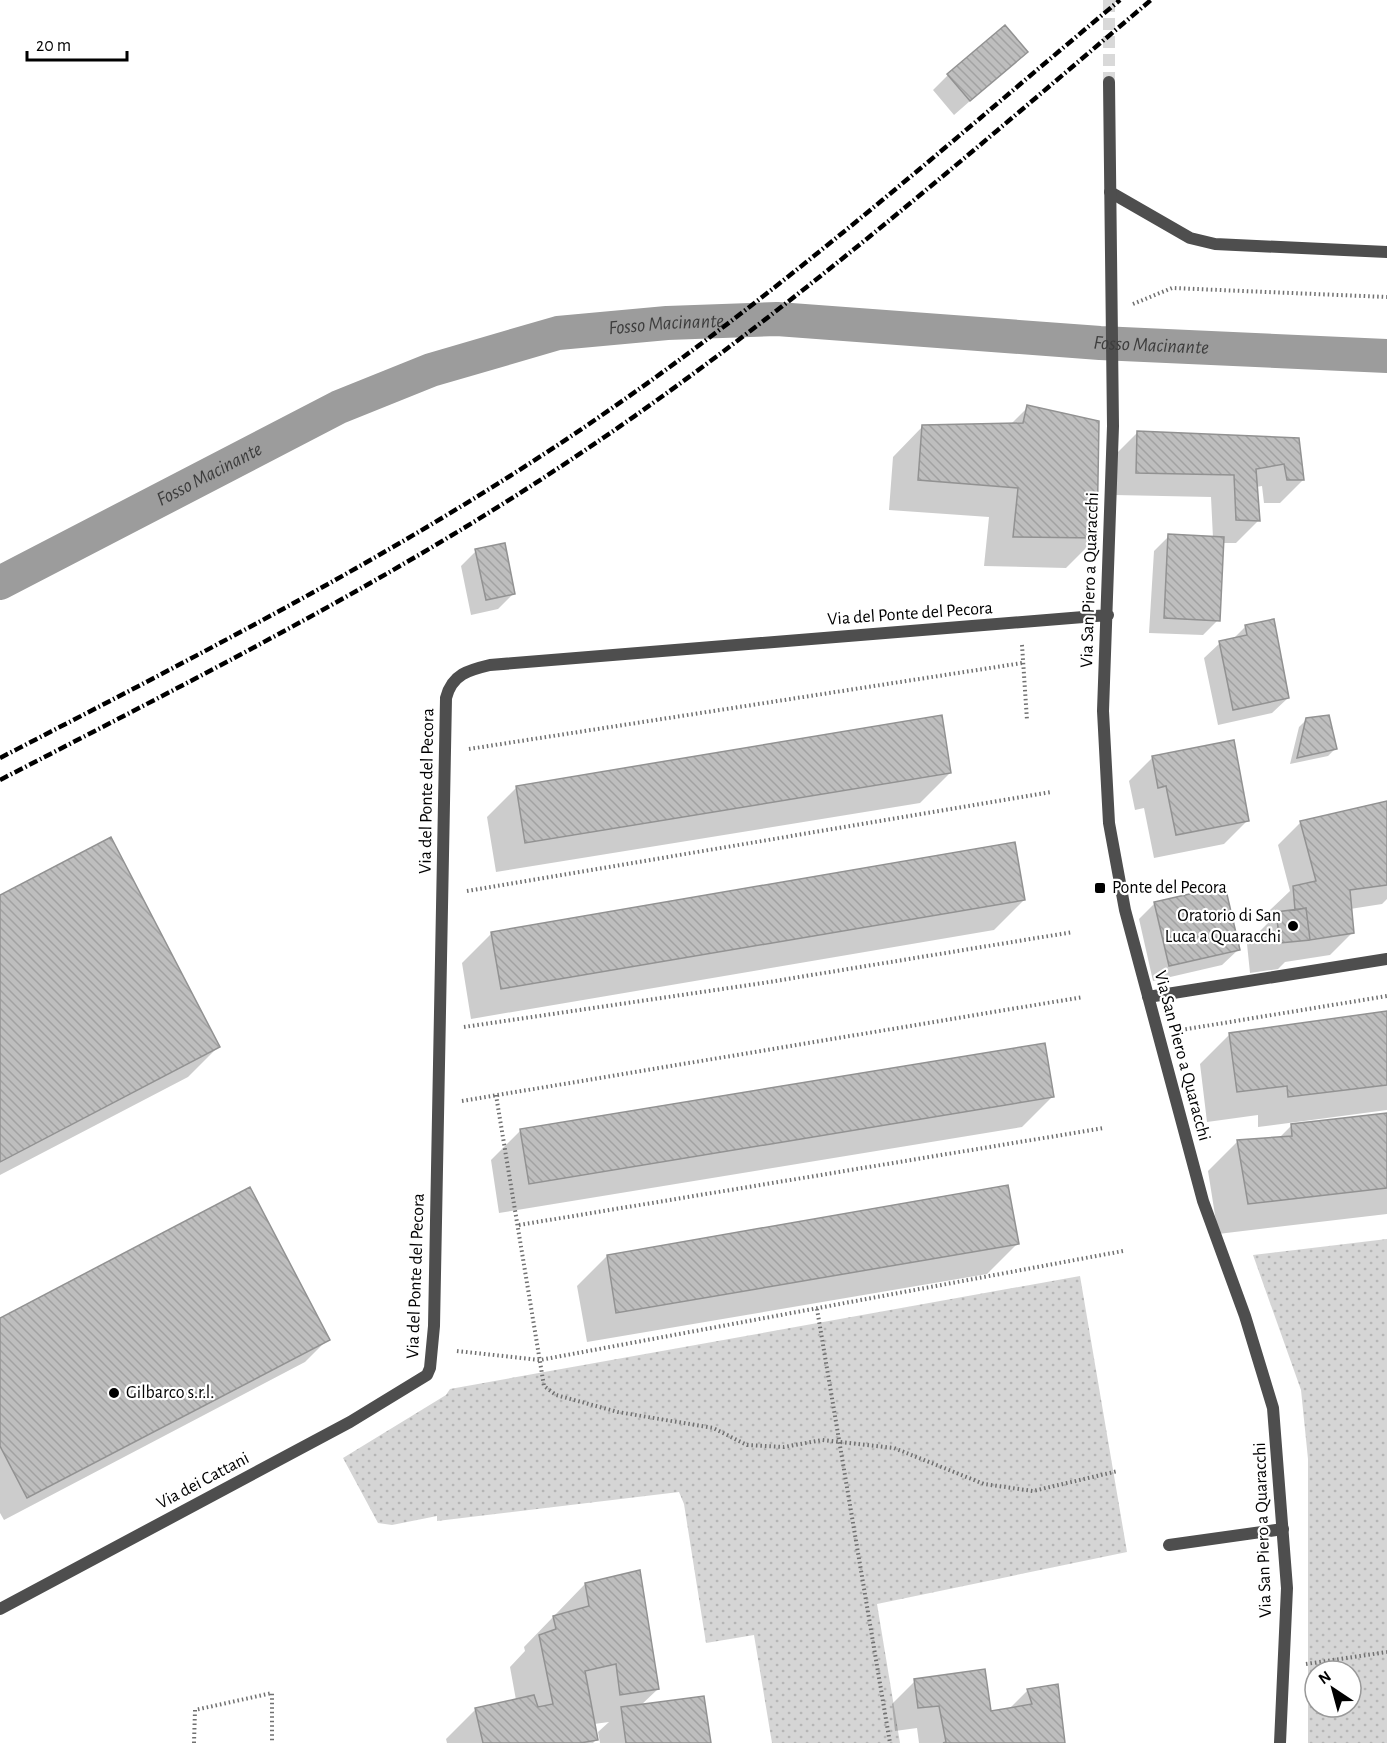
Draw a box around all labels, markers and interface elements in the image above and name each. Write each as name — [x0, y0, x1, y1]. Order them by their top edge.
scale bar — [27, 24, 128, 62]
text: 20 m — [36, 37, 71, 55]
water label: Fosso Macinante — [608, 311, 725, 338]
water label: Fosso Macinante — [1093, 333, 1210, 358]
water label: Fosso Macinante — [154, 439, 266, 510]
street label: Via San Piero a Quaracchi — [1078, 492, 1102, 668]
street label: Via del Ponte del Pecora — [827, 599, 993, 629]
street label: Via del Ponte del Pecora — [417, 708, 437, 874]
place label: Ponte del Pecora — [1112, 879, 1227, 897]
marker: Ponte del Pecora — [1093, 881, 1107, 895]
place label: Oratorio di San Luca a Quaracchi — [1165, 907, 1281, 946]
marker: Oratorio di San Luca a Quaracchi — [1286, 919, 1300, 933]
street label: Via San Piero a Quaracchi — [1151, 969, 1213, 1143]
street label: Via del Ponte del Pecora — [404, 1193, 428, 1359]
place label: Gilbarco s.r.l. — [126, 1384, 214, 1402]
marker: Gilbarco s.r.l. — [107, 1386, 121, 1400]
street label: Via San Piero a Quaracchi — [1251, 1442, 1275, 1618]
street label: Via dei Cattani — [154, 1449, 252, 1513]
north arrow — [1303, 1659, 1363, 1719]
text: N — [1316, 1668, 1334, 1687]

